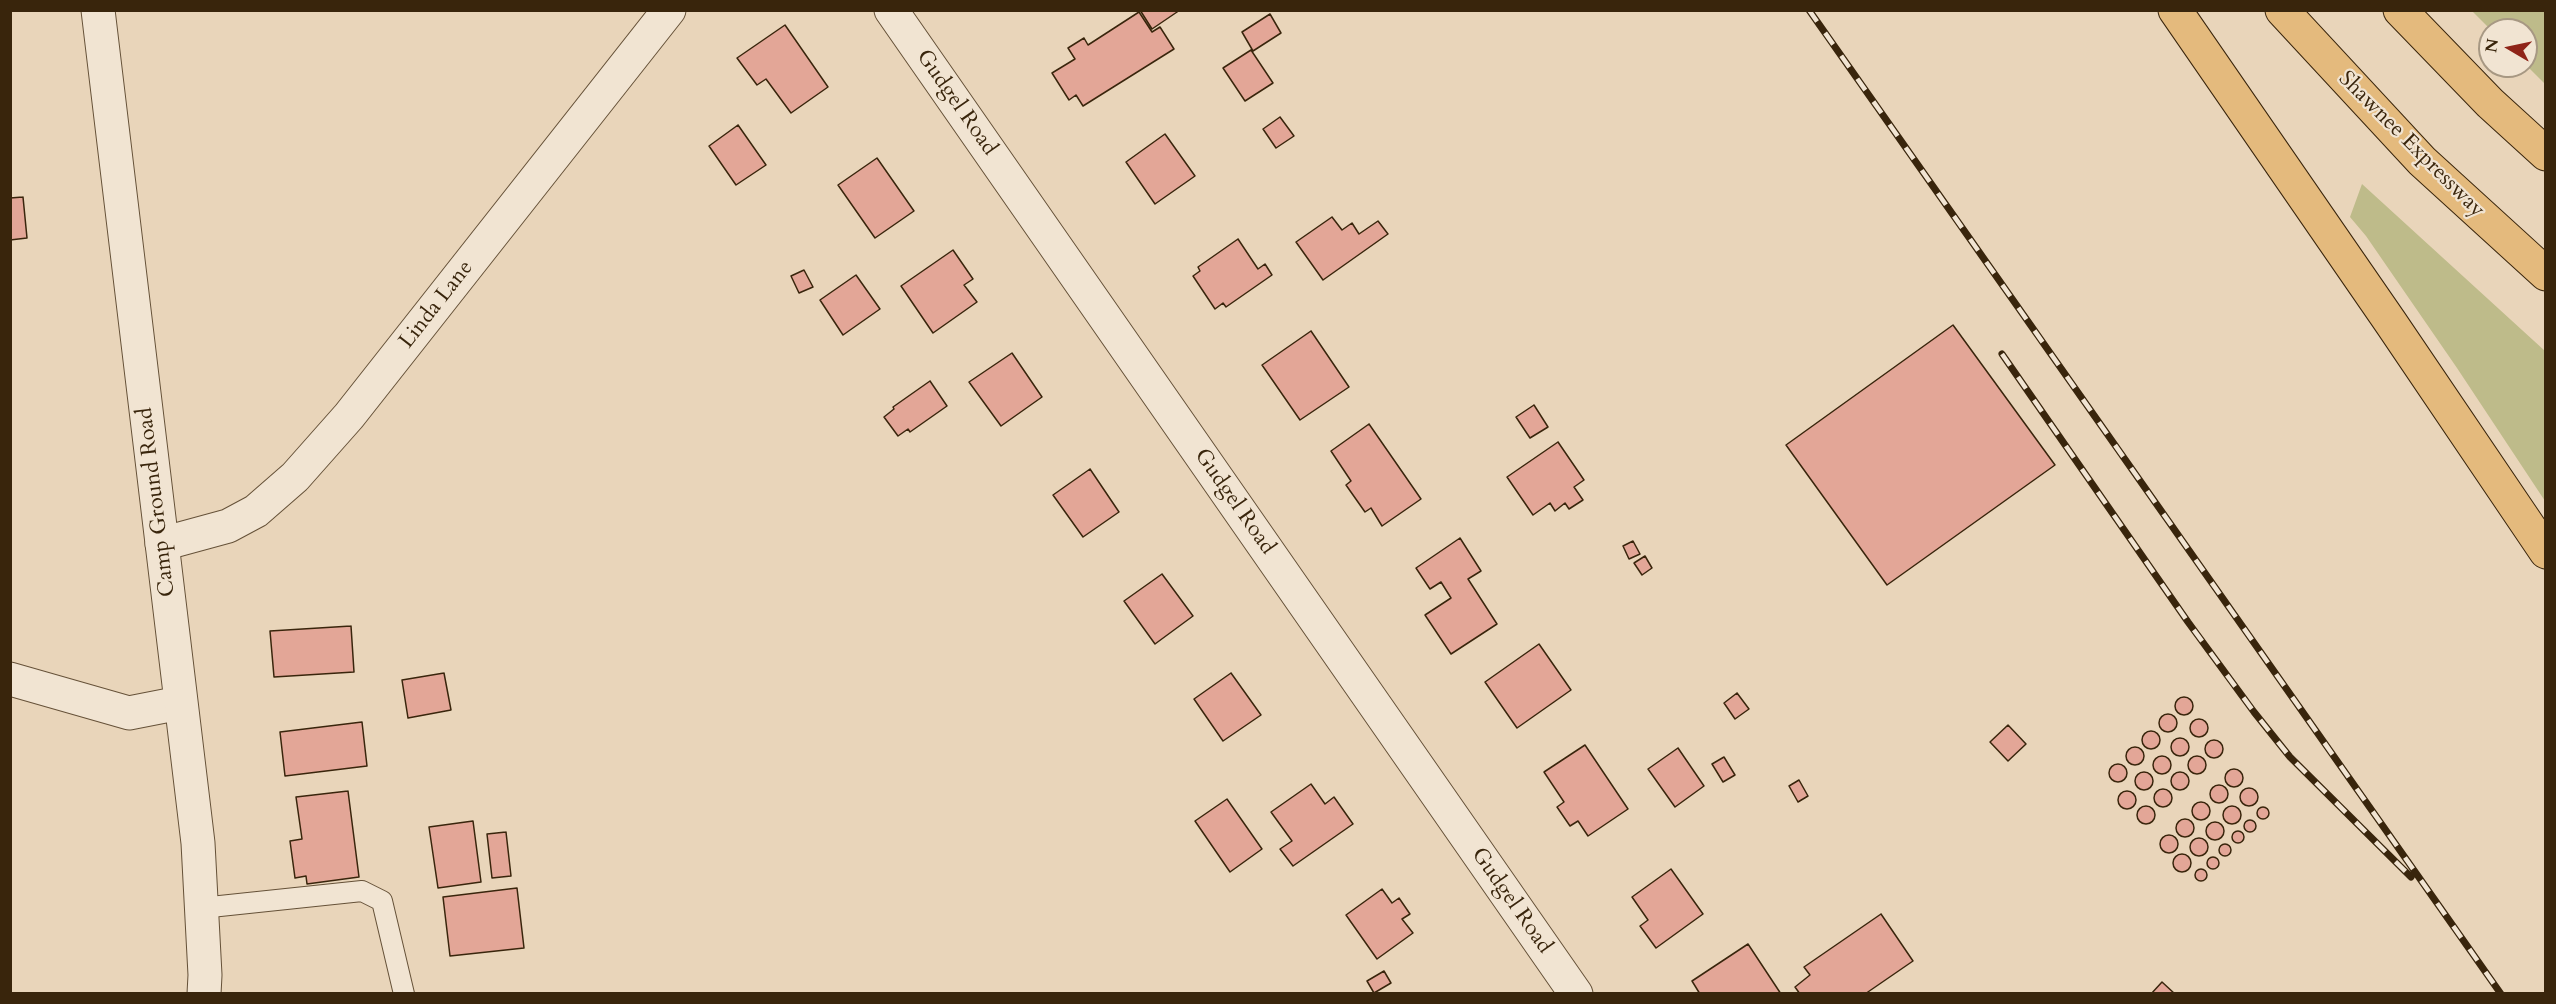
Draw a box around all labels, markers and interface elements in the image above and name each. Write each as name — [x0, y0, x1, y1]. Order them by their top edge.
north arrow — [2478, 18, 2538, 78]
text: N — [2480, 37, 2504, 54]
street label: Gudgel Road — [910, 45, 1002, 161]
street label: Shawnee Expressway — [2332, 66, 2490, 224]
street label: Linda Lane — [394, 256, 480, 354]
street label: Camp Ground Road — [132, 406, 182, 598]
street label: Gudgel Road — [1188, 444, 1280, 560]
street label: Gudgel Road — [1465, 843, 1557, 959]

